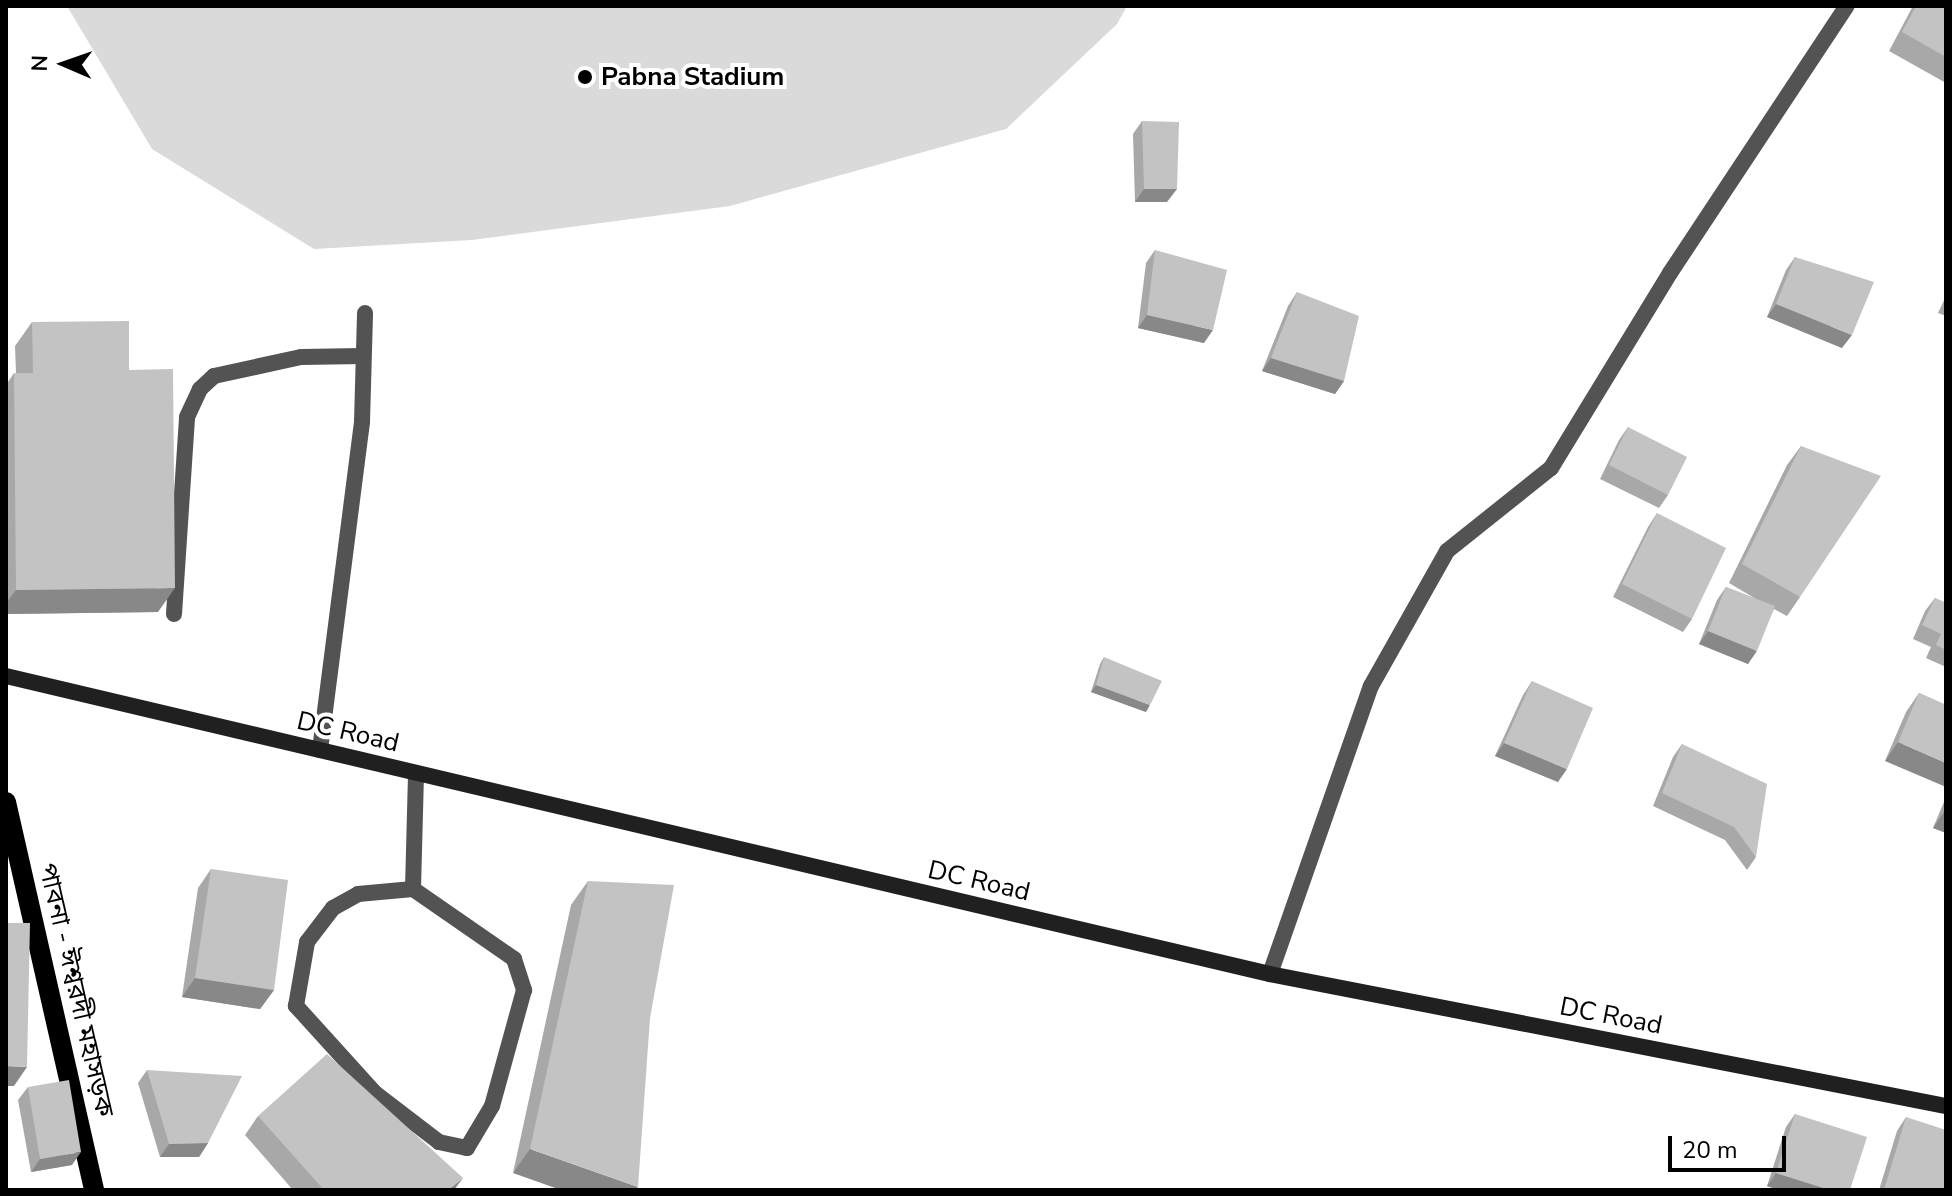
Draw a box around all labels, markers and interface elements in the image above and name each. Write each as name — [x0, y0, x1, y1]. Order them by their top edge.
north arrow — [24, 24, 104, 104]
text: N — [25, 54, 55, 72]
place label: Pabna Stadium — [601, 61, 784, 93]
marker: Pabna Stadium — [576, 68, 594, 86]
street label: DC Road — [294, 705, 402, 759]
street label: DC Road — [925, 854, 1033, 908]
street label: পাবনা - ঈশ্বরদী মহাসড়ক — [32, 860, 120, 1120]
street label: DC Road — [1557, 991, 1665, 1041]
scale bar — [1672, 1120, 1790, 1170]
text: 20 m — [1682, 1134, 1738, 1166]

